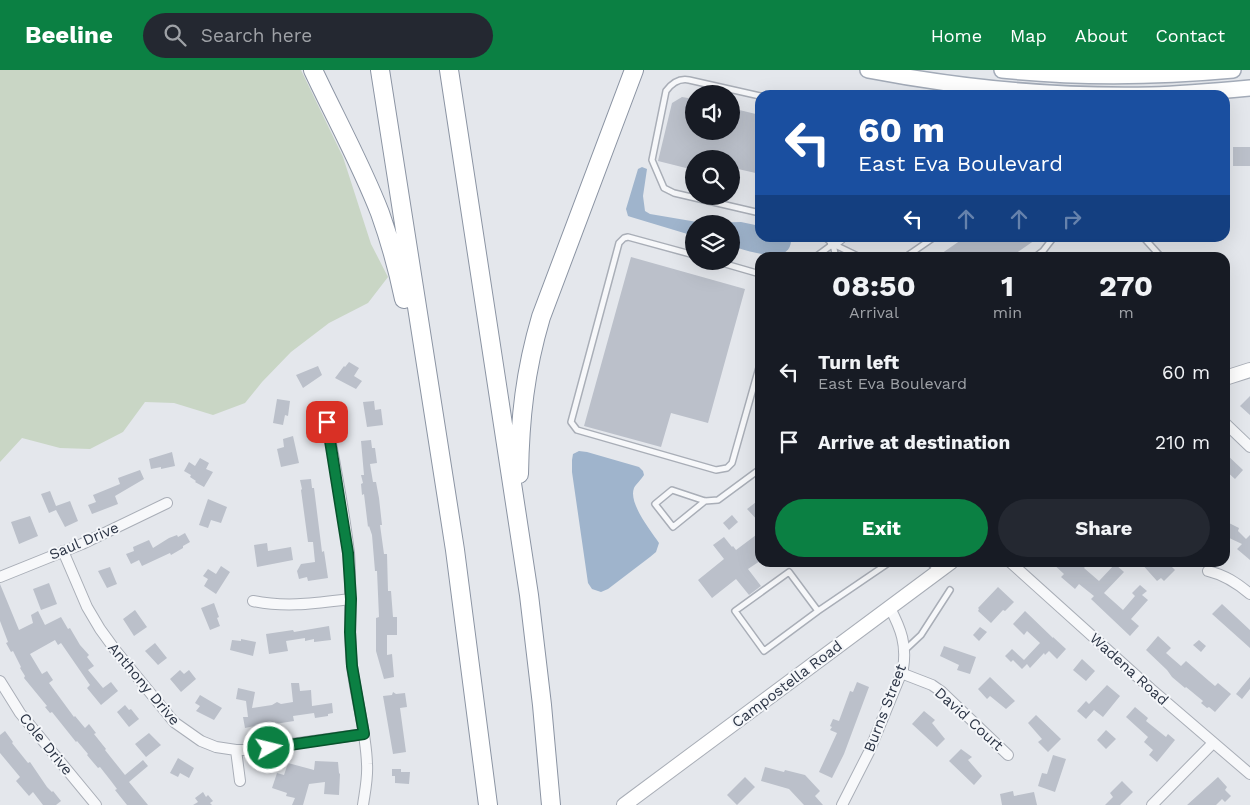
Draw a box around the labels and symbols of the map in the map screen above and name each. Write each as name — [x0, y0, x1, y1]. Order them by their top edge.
pin — [306, 401, 348, 443]
street label: Saul Drive — [47, 518, 121, 564]
street label: Wadena Road — [1086, 629, 1172, 709]
street label: Campostella Road — [728, 637, 846, 731]
street label: Anthony Drive — [104, 639, 184, 729]
street label: Burns Street — [860, 661, 910, 754]
street label: David Court — [931, 684, 1007, 755]
street label: Cole Drive — [15, 709, 77, 779]
position arrow — [242, 721, 294, 773]

